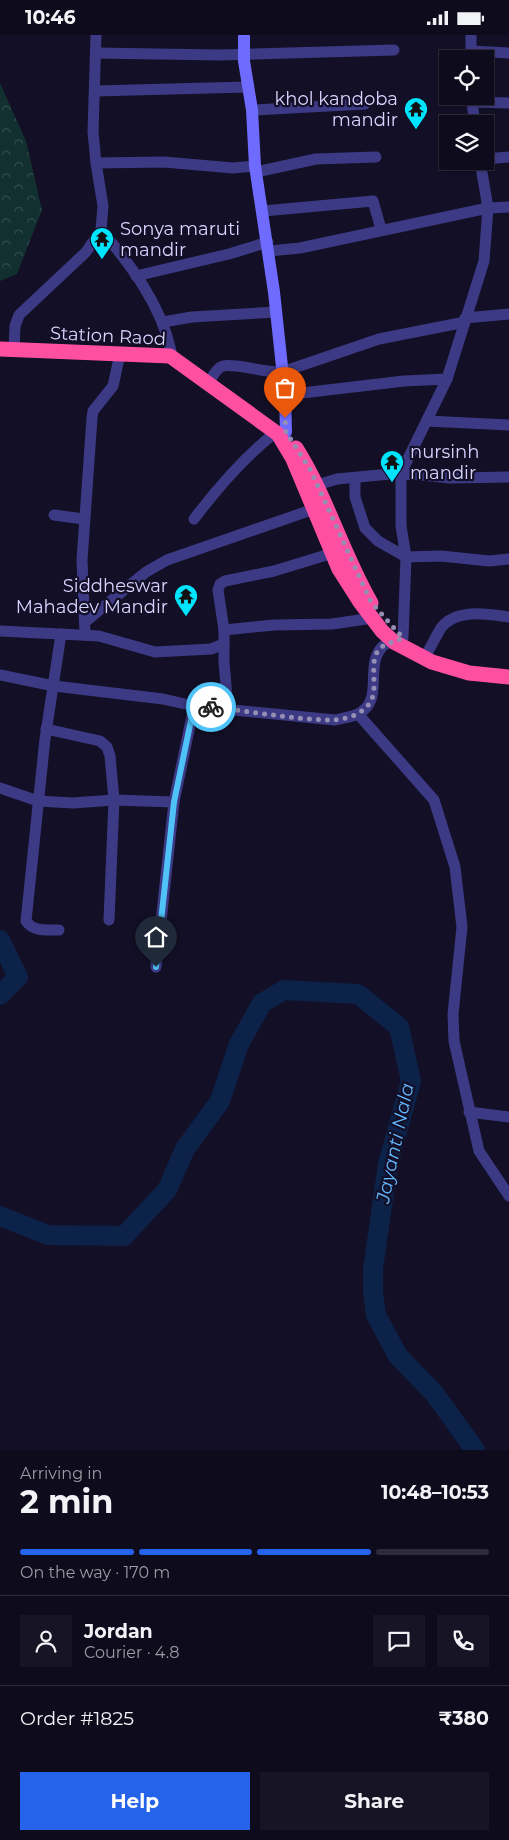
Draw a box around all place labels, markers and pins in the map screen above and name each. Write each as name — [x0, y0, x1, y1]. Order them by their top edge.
place label: khol kandoba mandir — [275, 88, 398, 131]
temple icon: khol kandoba mandir — [403, 96, 429, 130]
place label: Sonya maruti mandir — [120, 218, 240, 261]
temple icon: Sonya maruti mandir — [89, 226, 115, 260]
pin — [264, 367, 306, 418]
place label: nursinh mandir — [410, 441, 479, 484]
temple icon: nursinh mandir — [379, 449, 405, 483]
place label: Siddheswar Mahadev Mandir — [16, 575, 168, 618]
temple icon: Siddheswar Mahadev Mandir — [173, 583, 199, 617]
pin — [135, 916, 177, 967]

